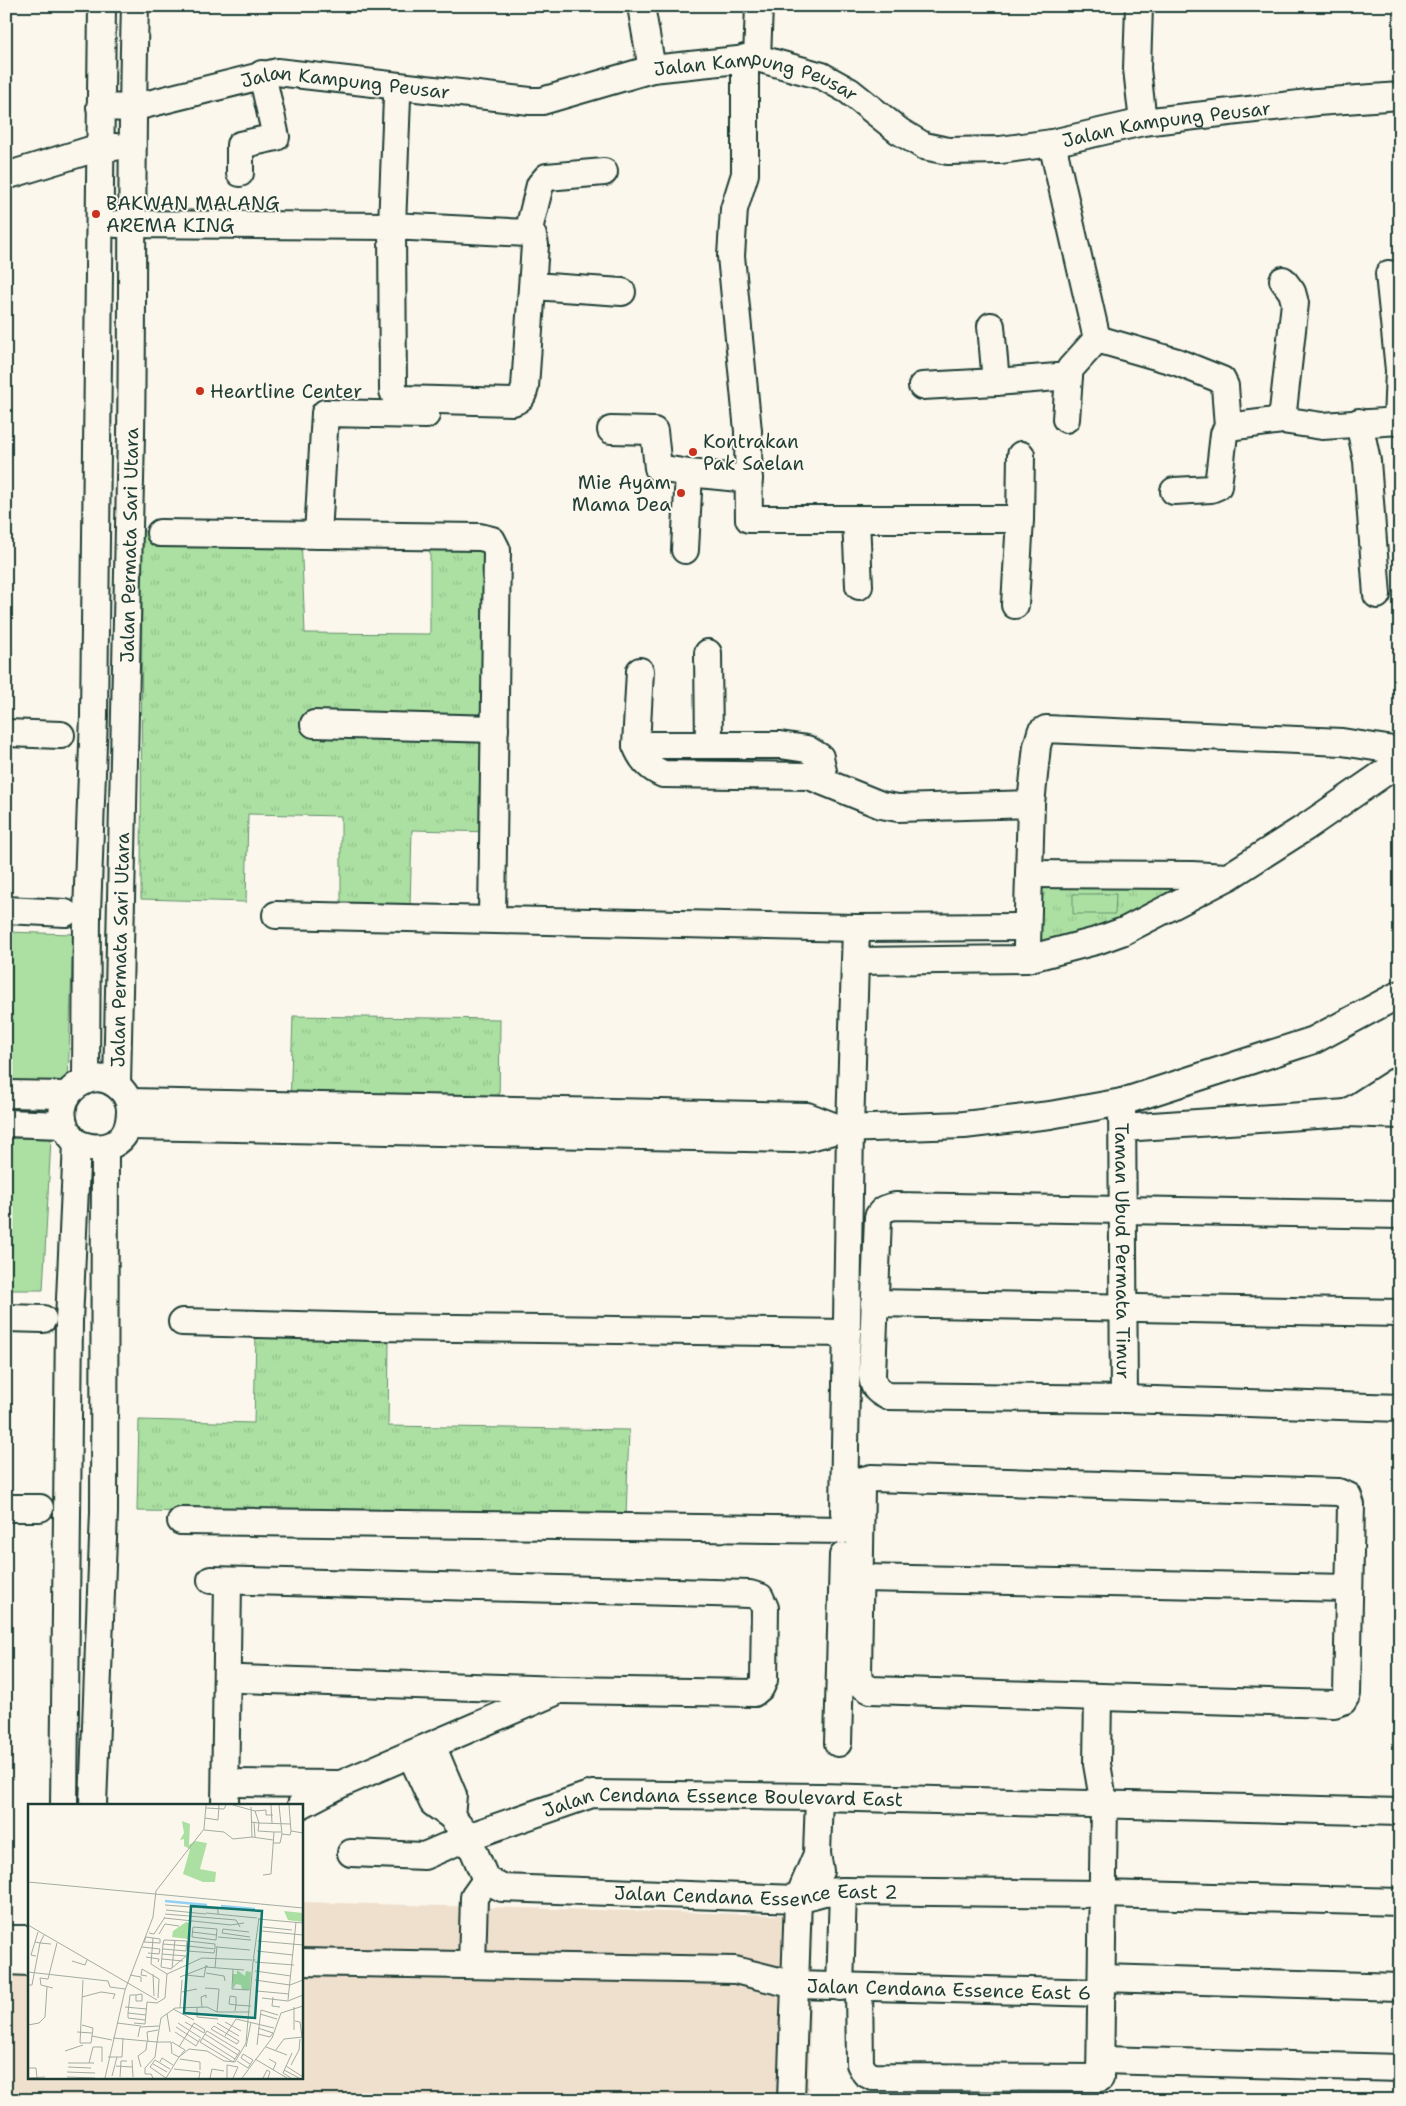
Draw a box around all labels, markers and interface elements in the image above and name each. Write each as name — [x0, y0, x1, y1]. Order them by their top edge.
street label: Jalan Kampung Peusar — [653, 45, 864, 107]
street label: Jalan Kampung Peusar — [238, 59, 451, 105]
street label: Jalan Kampung Peusar — [1060, 95, 1272, 153]
place label: BAKWAN MALANG AREMA KING — [106, 191, 280, 238]
marker: BAKWAN MALANG AREMA KING — [90, 208, 102, 220]
place label: Heartline Center — [210, 379, 362, 404]
marker: Heartline Center — [194, 385, 206, 397]
street label: Jalan Permata Sari Utara — [114, 427, 144, 663]
place label: Kontrakan Pak Saelan — [703, 429, 804, 476]
marker: Kontrakan Pak Saelan — [687, 446, 699, 458]
place label: Mie Ayam Mama Dea — [572, 470, 671, 517]
marker: Mie Ayam Mama Dea — [675, 487, 687, 499]
street label: Jalan Permata Sari Utara — [105, 832, 135, 1068]
street label: Taman Ubud Permata Timur — [1109, 1123, 1136, 1379]
street label: Jalan Cendana Essence Boulevard East — [539, 1782, 903, 1823]
inset map — [28, 1804, 302, 2078]
street label: Jalan Cendana Essence East 2 — [614, 1879, 898, 1912]
street label: Jalan Cendana Essence East 6 — [806, 1973, 1092, 2006]

